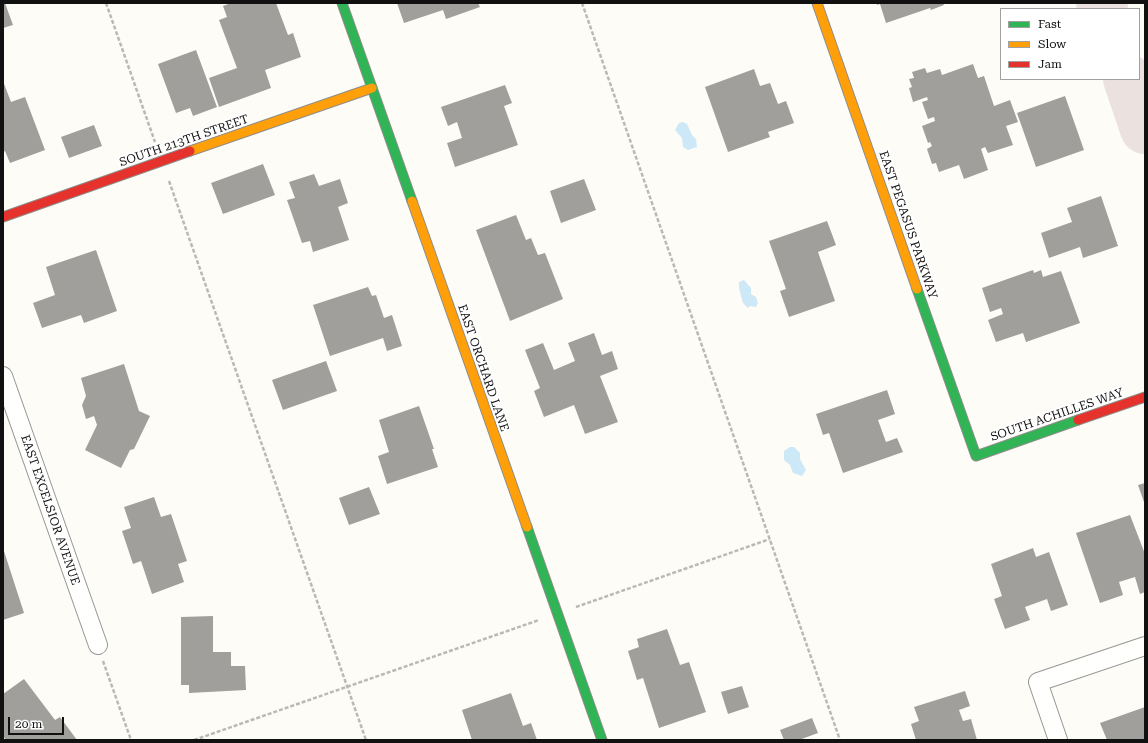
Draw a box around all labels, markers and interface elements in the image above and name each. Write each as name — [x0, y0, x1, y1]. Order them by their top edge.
legend — [1000, 8, 1140, 80]
text: Fast — [1038, 17, 1061, 31]
text: Slow — [1038, 37, 1066, 51]
text: Jam — [1038, 57, 1062, 71]
street label: SOUTH 213TH STREET — [117, 112, 251, 170]
street label: EAST PEGASUS PARKWAY — [876, 149, 940, 301]
street label: EAST ORCHARD LANE — [454, 303, 512, 433]
street label: SOUTH ACHILLES WAY — [989, 385, 1125, 445]
street label: EAST EXCELSIOR AVENUE — [17, 433, 83, 587]
scale bar — [10, 709, 66, 735]
text: 20 m — [15, 717, 42, 731]

